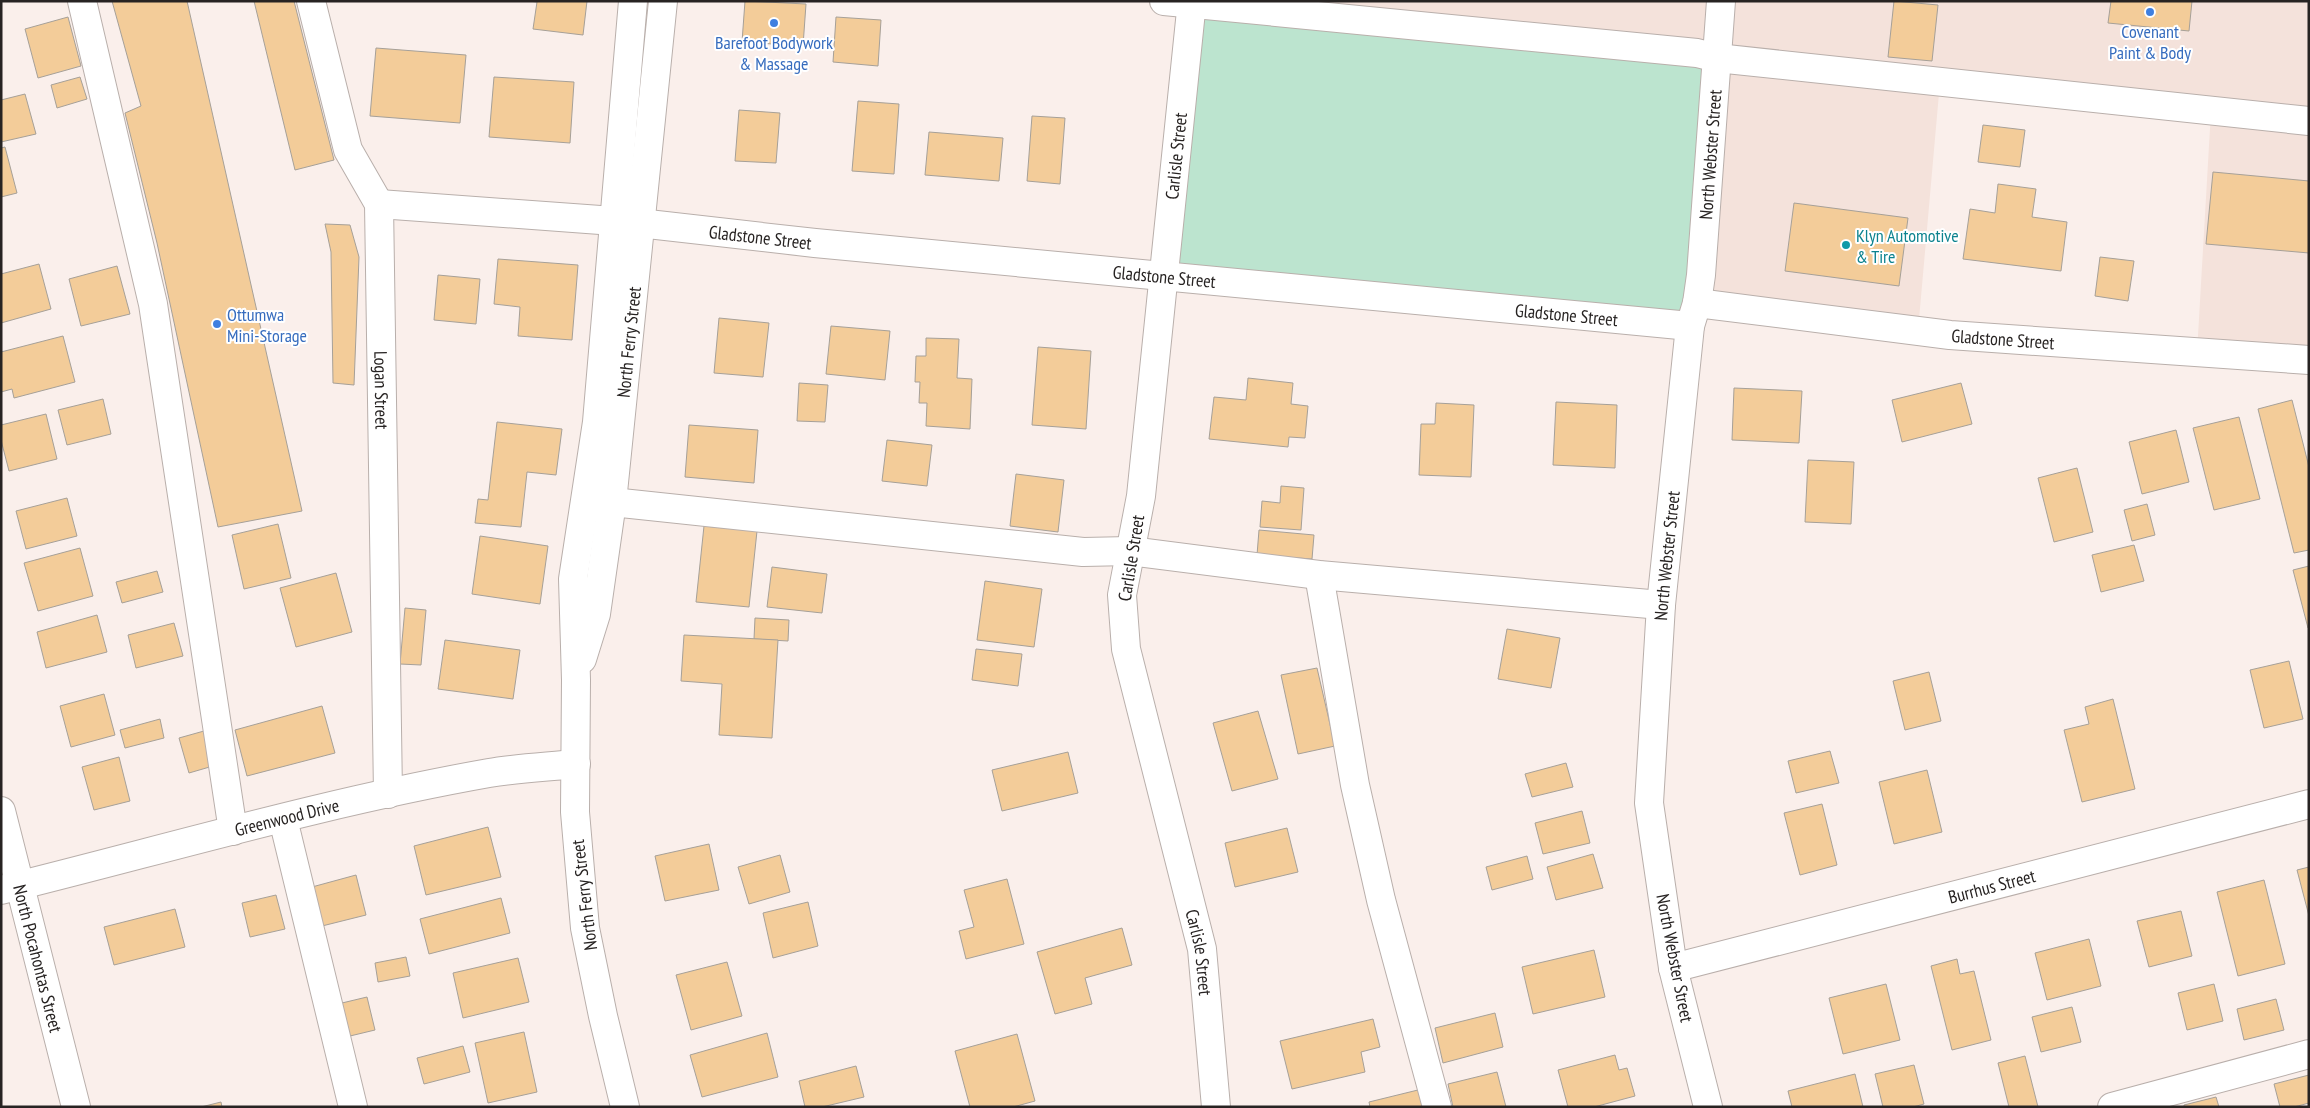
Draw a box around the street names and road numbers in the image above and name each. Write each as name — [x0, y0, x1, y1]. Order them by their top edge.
street label: North Webster Street — [1694, 89, 1726, 220]
street label: Carlisle Street — [1160, 111, 1192, 200]
street label: Gladstone Street — [708, 220, 813, 254]
street label: Gladstone Street — [1112, 260, 1217, 292]
street label: North Ferry Street — [611, 285, 645, 399]
street label: Gladstone Street — [1514, 298, 1619, 331]
street label: Gladstone Street — [1951, 324, 2055, 354]
street label: Logan Street — [370, 351, 394, 430]
street label: North Webster Street — [1649, 490, 1684, 621]
street label: Carlisle Street — [1113, 513, 1149, 603]
street label: Greenwood Drive — [232, 793, 341, 841]
street label: North Ferry Street — [566, 838, 602, 952]
street label: Burrhus Street — [1946, 864, 2038, 908]
street label: North Pocahontas Street — [9, 882, 68, 1035]
street label: North Webster Street — [1651, 892, 1699, 1024]
street label: Carlisle Street — [1181, 907, 1218, 996]

